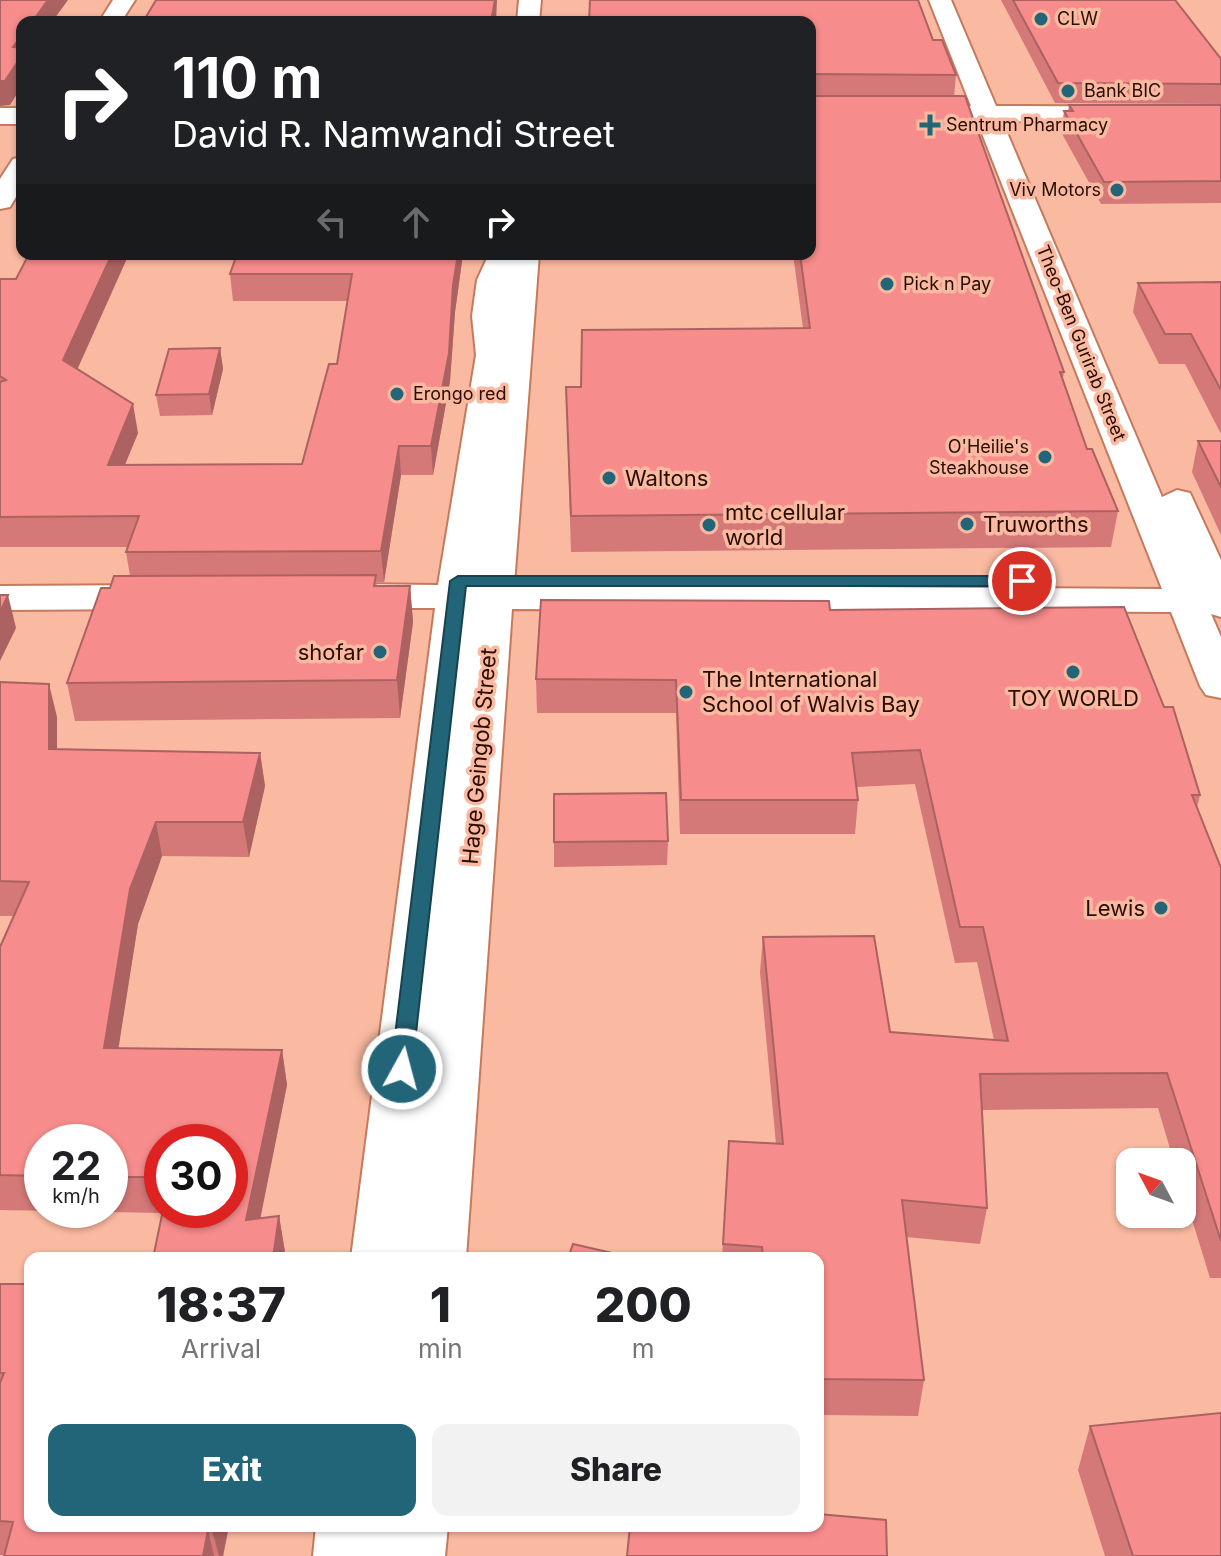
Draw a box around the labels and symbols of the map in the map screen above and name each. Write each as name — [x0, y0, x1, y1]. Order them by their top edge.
place label: CLW — [1057, 8, 1098, 29]
marker: CLW — [1032, 10, 1050, 28]
place label: Bank BIC — [1084, 80, 1161, 101]
marker: Bank BIC — [1059, 82, 1077, 100]
place label: Sentrum Pharmacy — [946, 114, 1108, 135]
marker: Sentrum Pharmacy — [921, 116, 939, 134]
place label: Viv Motors — [1009, 179, 1101, 200]
marker: Viv Motors — [1108, 181, 1126, 199]
street label: Theo-Ben Gurirab Street — [1033, 242, 1130, 444]
place label: Pick n Pay — [903, 273, 991, 294]
marker: Pick n Pay — [878, 275, 896, 293]
place label: Erongo red — [413, 383, 507, 404]
marker: Erongo red — [388, 385, 406, 403]
place label: O'Heilie's Steakhouse — [929, 436, 1029, 478]
marker: O'Heilie's Steakhouse — [1036, 448, 1054, 466]
place label: Waltons — [625, 465, 708, 491]
marker: Waltons — [600, 469, 618, 487]
place label: mtc cellular world — [725, 499, 845, 550]
place label: Truworths — [983, 511, 1089, 537]
marker: Truworths — [958, 515, 976, 533]
marker: mtc cellular world — [700, 516, 718, 534]
pin — [988, 547, 1056, 615]
place label: shofar — [298, 639, 364, 665]
marker: shofar — [371, 643, 389, 661]
street label: Hage Geingob Street — [457, 647, 501, 865]
marker: TOY WORLD — [1064, 663, 1082, 681]
place label: The International School of Walvis Bay — [702, 666, 920, 717]
marker: The International School of Walvis Bay — [677, 683, 695, 701]
place label: TOY WORLD — [1007, 685, 1139, 711]
place label: Lewis — [1085, 895, 1145, 921]
marker: Lewis — [1152, 899, 1170, 917]
position arrow — [360, 1027, 444, 1111]
speed limit sign: 30 — [144, 1124, 248, 1228]
north arrow — [1116, 1148, 1196, 1228]

